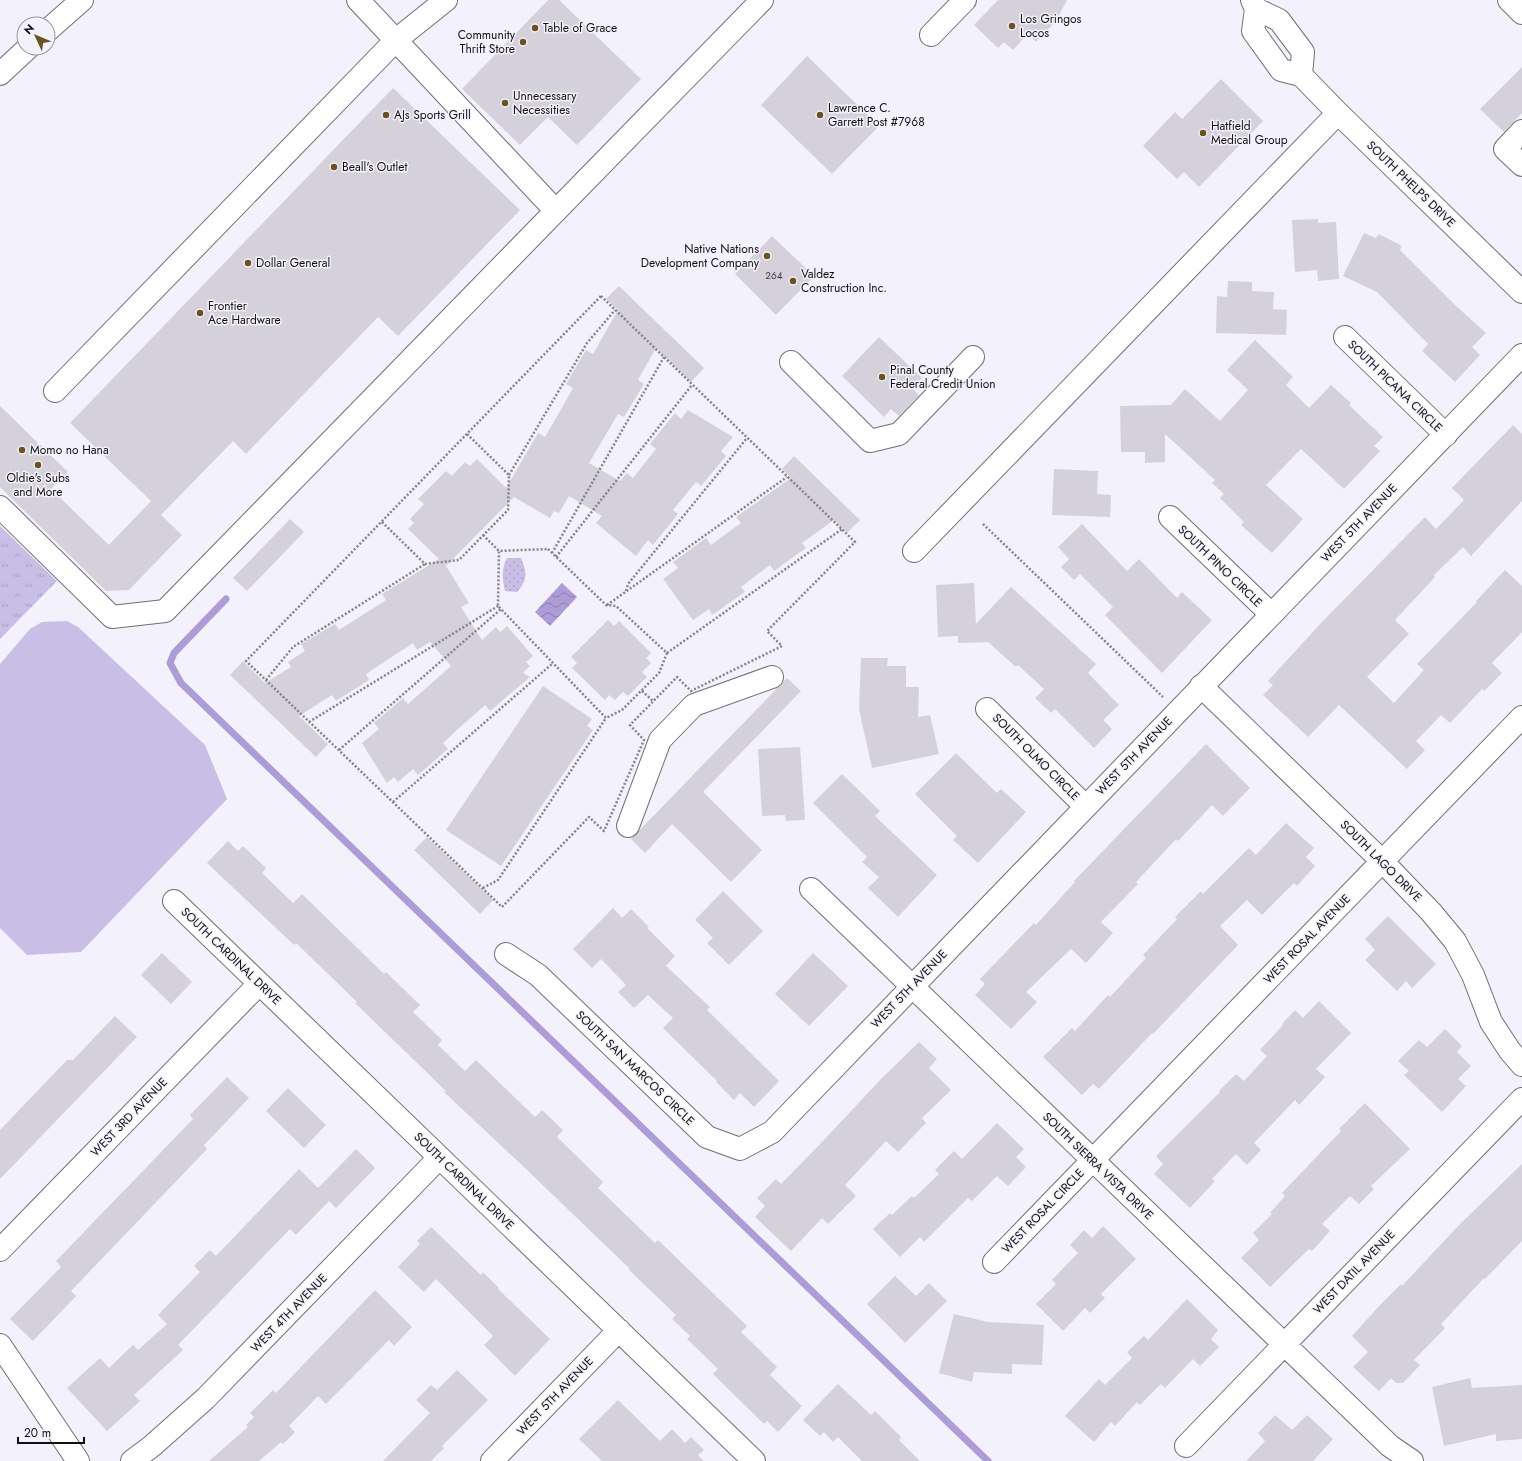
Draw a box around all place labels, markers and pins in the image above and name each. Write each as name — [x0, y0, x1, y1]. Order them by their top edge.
place label: Los Gringos Locos — [1020, 10, 1082, 42]
place label: Table of Grace — [543, 19, 617, 37]
marker: Los Gringos Locos — [1007, 21, 1017, 31]
marker: Table of Grace — [530, 23, 540, 33]
place label: Community Thrift Store — [458, 26, 516, 58]
marker: Community Thrift Store — [518, 37, 528, 47]
place label: Unnecessary Necessities — [513, 87, 577, 119]
marker: Unnecessary Necessities — [500, 98, 510, 108]
place label: Lawrence C. Garrett Post #7968 — [828, 99, 925, 131]
place label: AJs Sports Grill — [394, 106, 471, 124]
marker: AJs Sports Grill — [381, 110, 391, 120]
marker: Lawrence C. Garrett Post #7968 — [815, 110, 825, 120]
place label: Hatfield Medical Group — [1211, 117, 1288, 149]
marker: Hatfield Medical Group — [1198, 128, 1208, 138]
place label: Beall's Outlet — [342, 158, 407, 176]
marker: Beall's Outlet — [329, 162, 339, 172]
place label: Native Nations Development Company — [641, 240, 760, 272]
marker: Native Nations Development Company — [762, 251, 772, 261]
place label: Dollar General — [256, 254, 330, 272]
marker: Dollar General — [243, 258, 253, 268]
place label: Valdez Construction Inc. — [801, 265, 887, 297]
marker: Valdez Construction Inc. — [788, 276, 798, 286]
place label: Frontier Ace Hardware — [208, 297, 281, 329]
marker: Frontier Ace Hardware — [195, 308, 205, 318]
place label: Pinal County Federal Credit Union — [890, 361, 996, 393]
marker: Pinal County Federal Credit Union — [877, 372, 887, 382]
place label: Momo no Hana — [30, 441, 109, 459]
marker: Momo no Hana — [17, 445, 27, 455]
marker: Oldie's Subs and More — [33, 460, 43, 470]
place label: Oldie's Subs and More — [6, 469, 70, 501]

